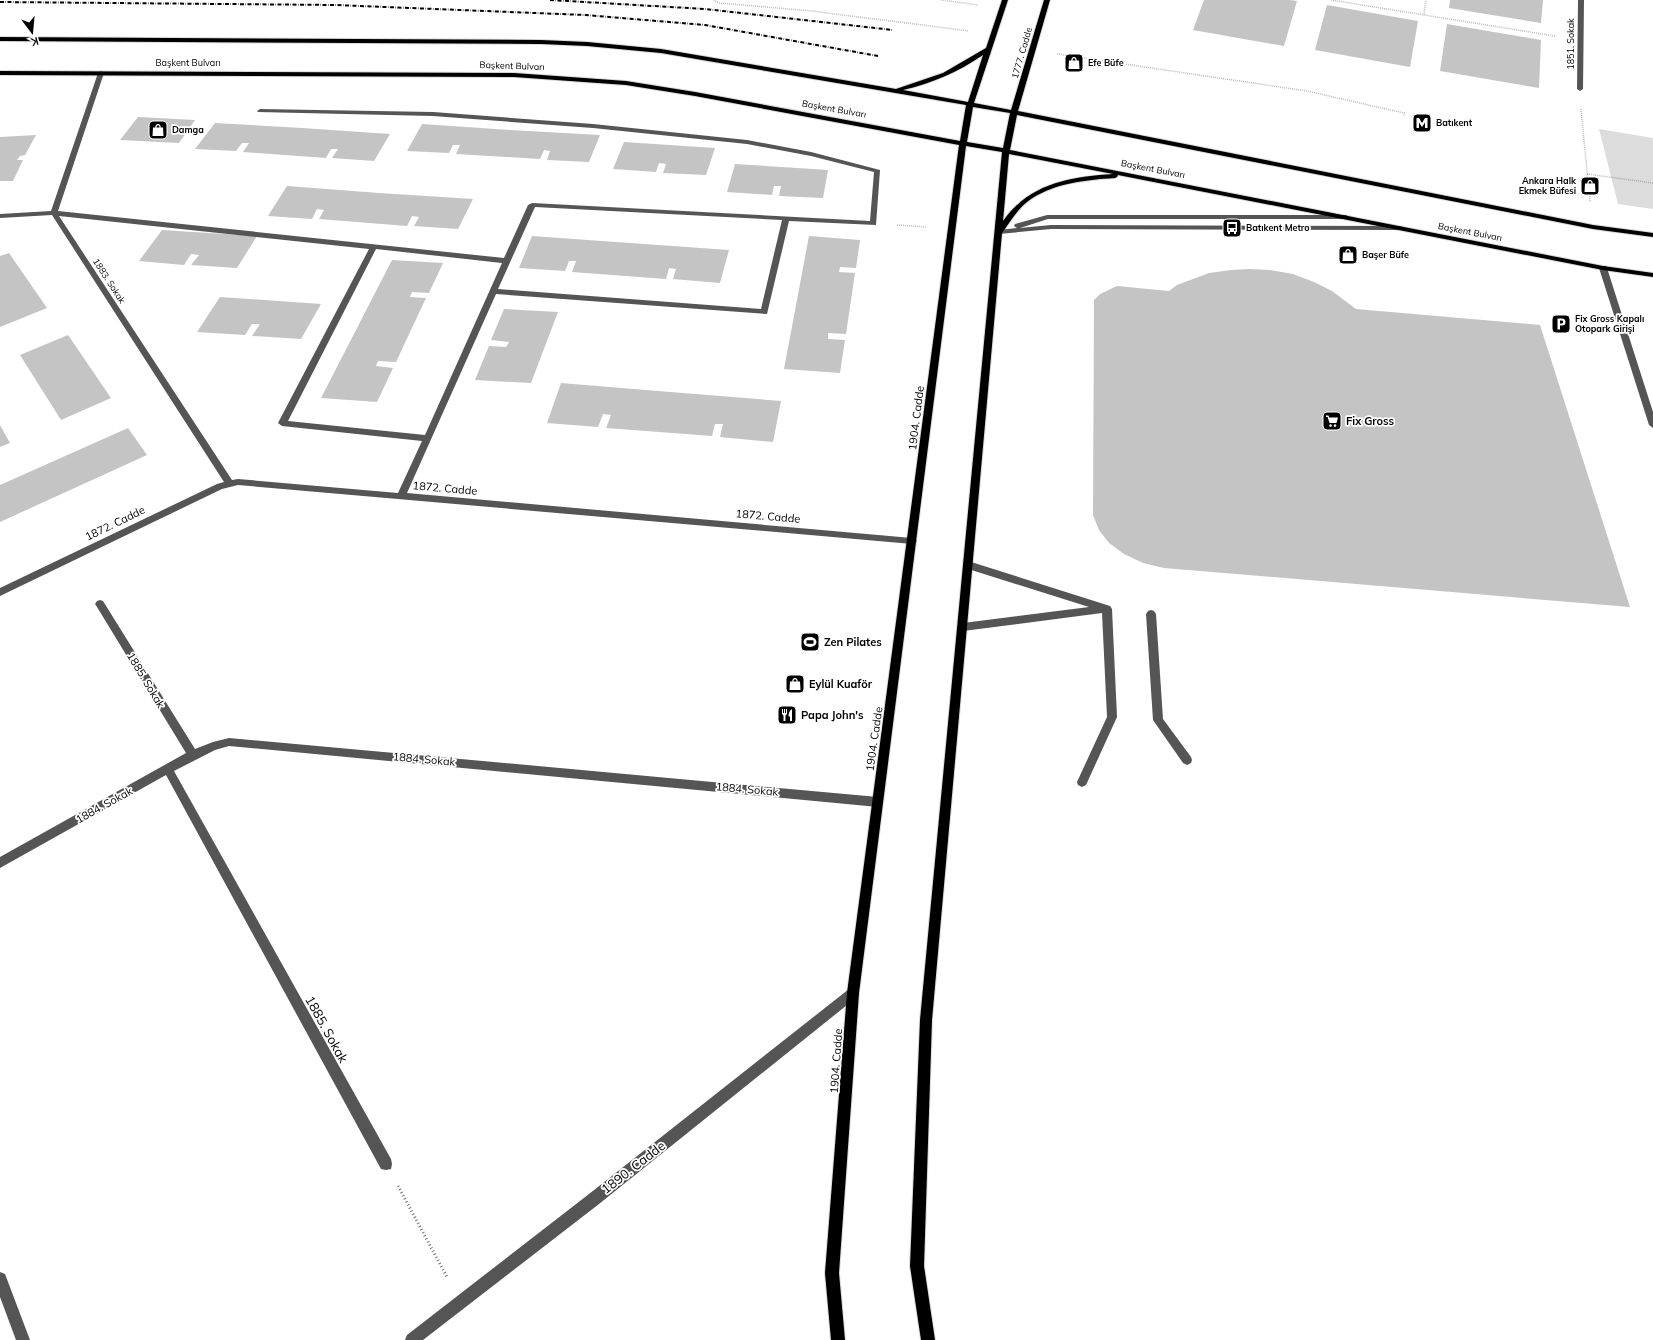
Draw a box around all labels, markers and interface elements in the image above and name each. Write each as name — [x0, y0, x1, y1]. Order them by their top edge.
north arrow — [12, 12, 52, 52]
street label: 1851. Sokak — [1565, 18, 1576, 70]
street label: 1777. Cadde — [1009, 26, 1034, 80]
text: K — [29, 34, 40, 50]
shop icon: Efe Büfe — [1063, 52, 1085, 74]
street label: Başkent Bulvarı — [155, 57, 221, 68]
place label: Efe Büfe — [1088, 57, 1124, 68]
street label: Başkent Bulvarı — [479, 59, 545, 72]
street label: Başkent Bulvarı — [801, 97, 867, 120]
metro station icon: Batıkent — [1411, 112, 1433, 134]
place label: Batıkent — [1436, 117, 1473, 128]
shop icon: Damga — [147, 119, 169, 141]
place label: Damga — [172, 124, 204, 135]
street label: Başkent Bulvarı — [1120, 157, 1186, 180]
place label: Ankara Halk Ekmek Büfesi — [1519, 175, 1577, 196]
shop icon: Ankara Halk Ekmek Büfesi — [1579, 175, 1601, 197]
bus stop icon: Batıkent Metro — [1221, 217, 1243, 239]
street label: Başkent Bulvarı — [1437, 220, 1503, 243]
place label: Batıkent Metro — [1246, 222, 1310, 233]
shop icon: Başer Büfe — [1337, 244, 1359, 266]
place label: Başer Büfe — [1362, 249, 1409, 260]
street label: 1883. Sokak — [91, 256, 128, 306]
parking icon: Fix Gross Kapalı Otopark Girişi — [1550, 313, 1572, 335]
place label: Fix Gross Kapalı Otopark Girişi — [1575, 313, 1644, 334]
street label: 1904. Cadde — [905, 385, 927, 451]
supermarket icon: Fix Gross — [1321, 410, 1343, 432]
place label: Fix Gross — [1346, 414, 1395, 428]
street label: 1872. Cadde — [412, 478, 478, 498]
street label: 1872. Cadde — [83, 502, 147, 544]
street label: 1872. Cadde — [735, 506, 801, 526]
sports icon: Zen Pilates — [799, 631, 821, 653]
place label: Zen Pilates — [824, 635, 882, 649]
street label: 1885. Sokak — [124, 649, 168, 711]
shop icon: Eylül Kuaför — [784, 673, 806, 695]
place label: Eylül Kuaför — [809, 677, 873, 691]
restaurant icon: Papa John's — [776, 704, 798, 726]
street label: 1904. Cadde — [863, 706, 885, 772]
place label: Papa John's — [801, 708, 864, 722]
street label: 1884. Sokak — [392, 749, 456, 769]
street label: 1884. Sokak — [715, 779, 779, 799]
street label: 1884. Sokak — [73, 783, 135, 826]
street label: 1885. Sokak — [302, 993, 352, 1066]
street label: 1904. Cadde — [827, 1028, 845, 1094]
street label: 1890. Cadde — [598, 1137, 668, 1197]

